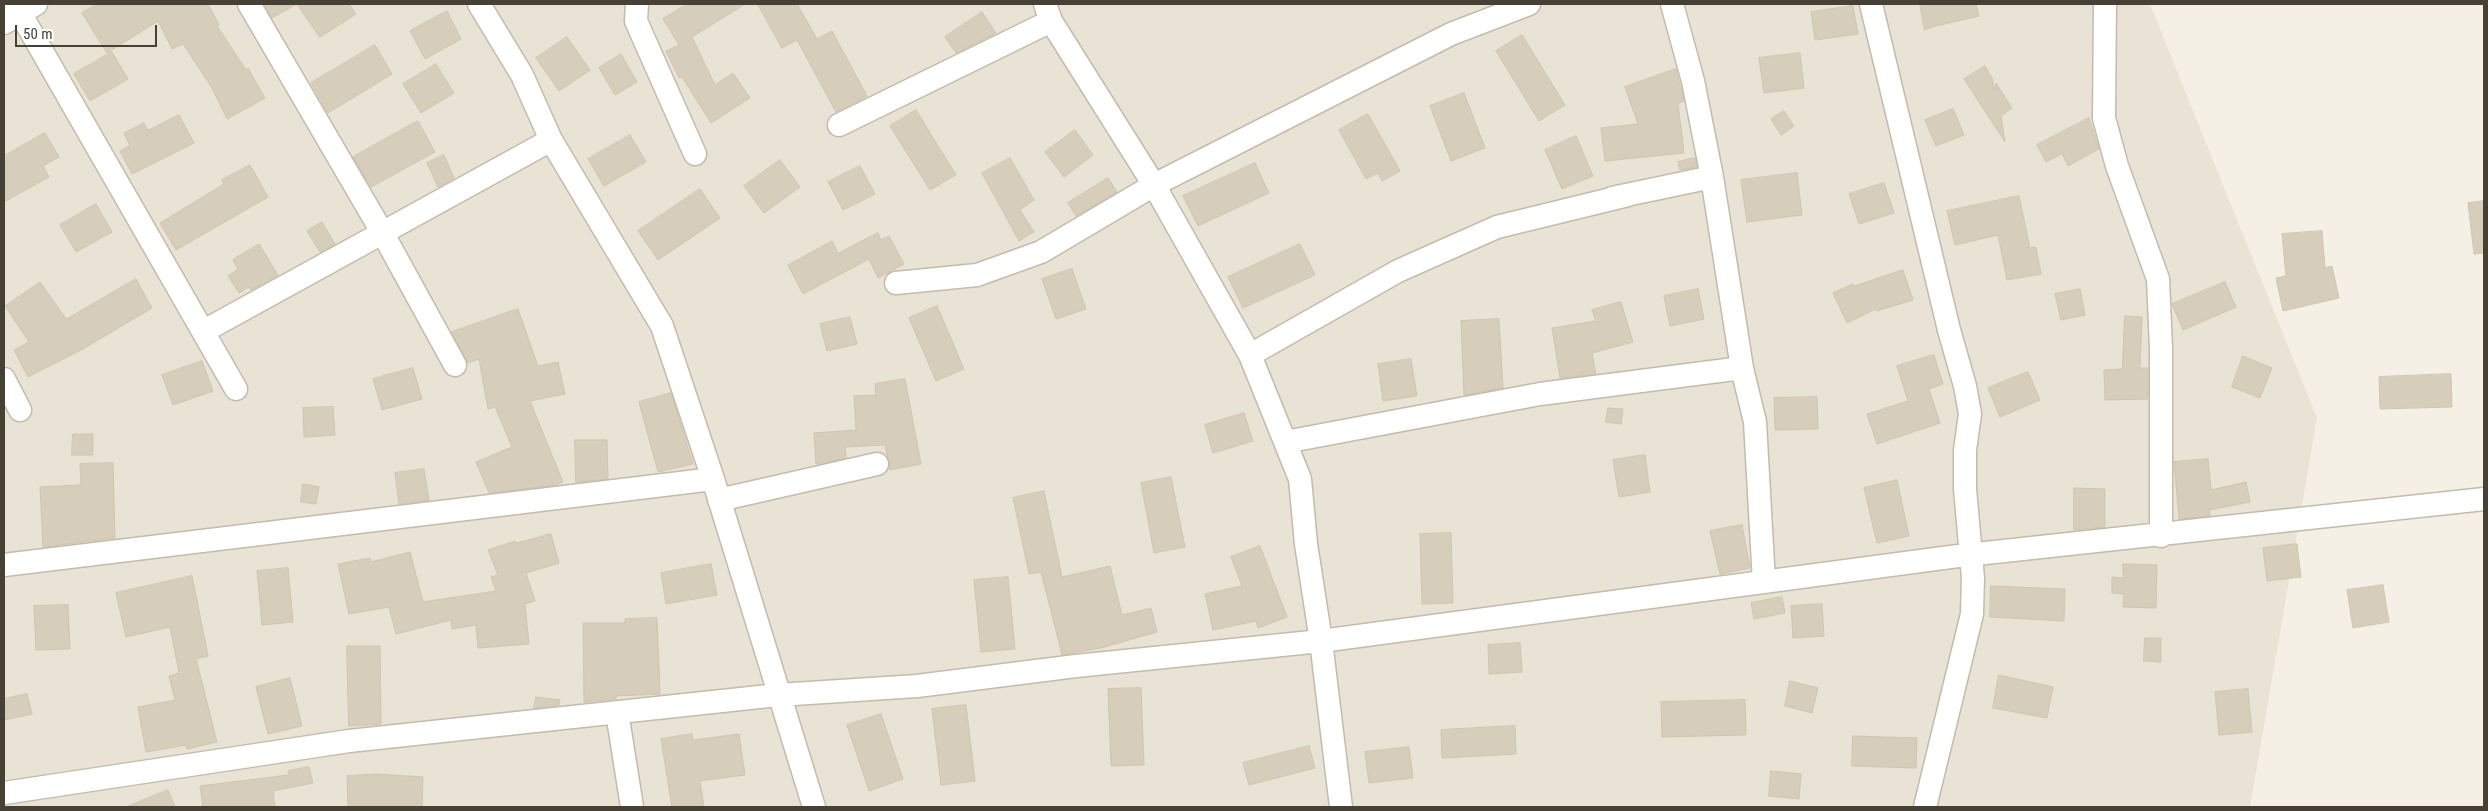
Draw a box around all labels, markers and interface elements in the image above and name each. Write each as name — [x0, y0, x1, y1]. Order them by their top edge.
scale bar — [18, 15, 160, 47]
text: 50 m — [23, 25, 53, 43]

